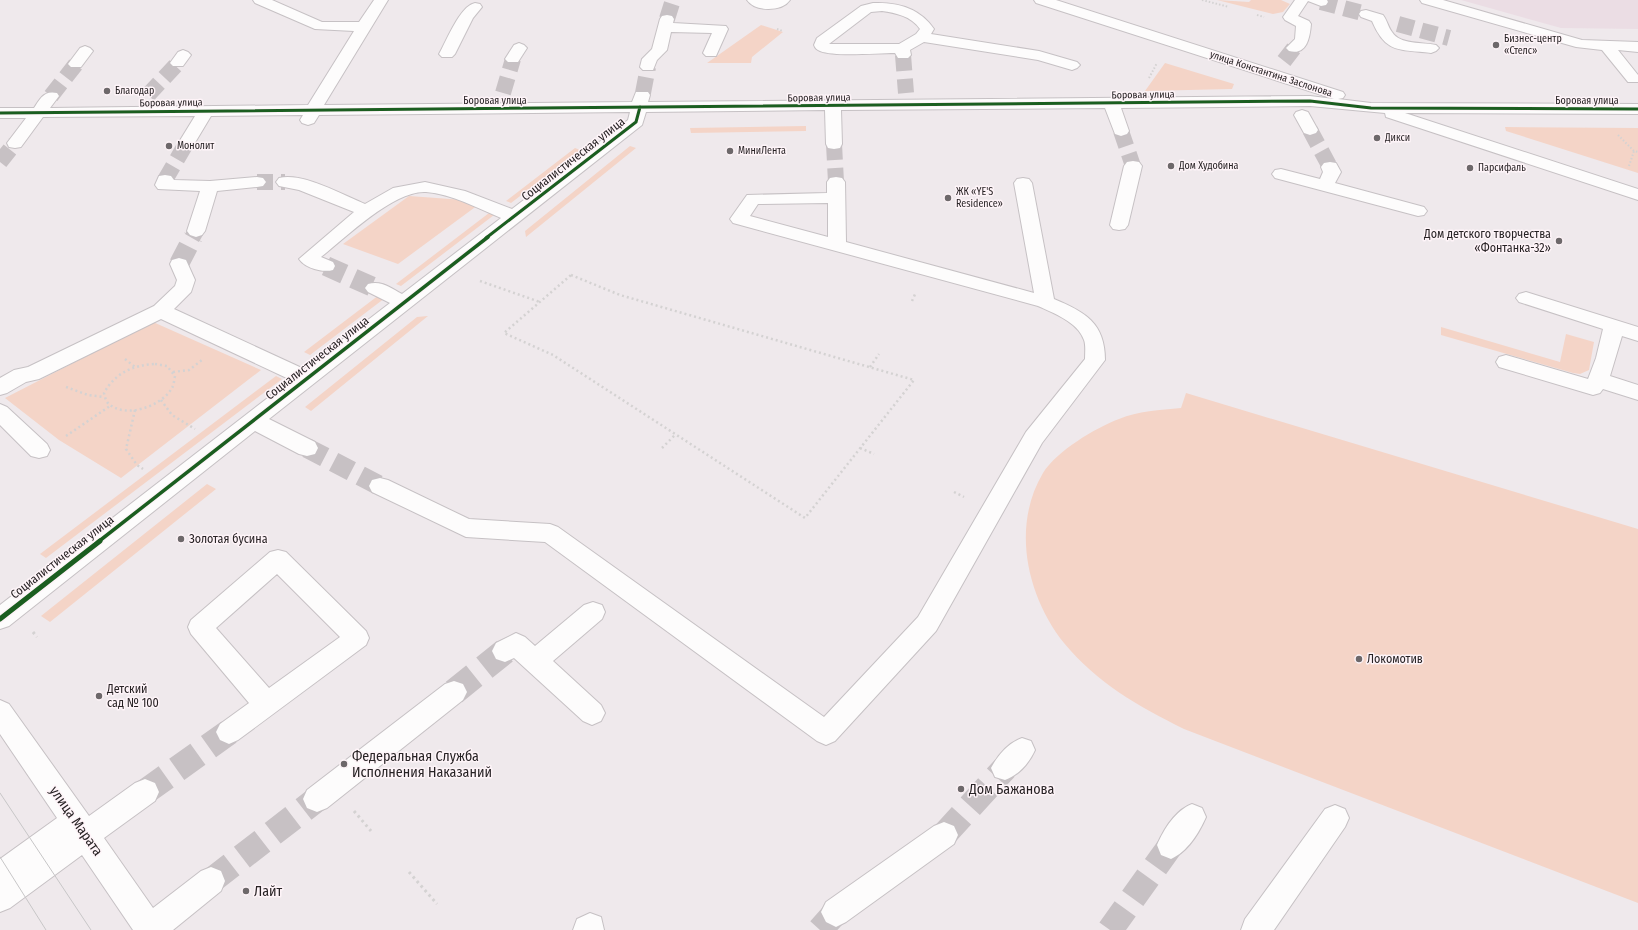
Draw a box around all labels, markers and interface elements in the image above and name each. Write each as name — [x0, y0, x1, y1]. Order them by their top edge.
place label: Бизнес-центр «Стелс» — [1504, 33, 1562, 57]
marker: Бизнес-центр «Стелс» — [1491, 40, 1501, 50]
street label: улица Константина Заслонова — [1208, 48, 1334, 100]
place label: Благодар — [115, 85, 154, 97]
marker: Благодар — [102, 86, 112, 96]
street label: Боровая улица — [1111, 88, 1175, 102]
street label: Боровая улица — [787, 91, 851, 105]
street label: Боровая улица — [463, 95, 527, 107]
street label: Боровая улица — [1555, 95, 1619, 107]
street label: Боровая улица — [139, 96, 203, 110]
street label: Социалистическая улица — [519, 114, 627, 204]
place label: Дикси — [1384, 132, 1410, 144]
marker: Дикси — [1372, 133, 1382, 143]
place label: Монолит — [177, 140, 215, 152]
marker: Монолит — [164, 141, 174, 151]
place label: МиниЛента — [738, 145, 786, 157]
marker: МиниЛента — [725, 146, 735, 156]
place label: Дом Худобина — [1178, 160, 1239, 172]
marker: Дом Худобина — [1166, 161, 1176, 171]
place label: Парсифаль — [1478, 162, 1526, 174]
marker: Парсифаль — [1465, 163, 1475, 173]
place label: ЖК «YE'S Residence» — [956, 186, 1003, 210]
marker: ЖК «YE'S Residence» — [943, 193, 953, 203]
place label: Дом детского творчества «Фонтанка-32» — [1423, 227, 1551, 255]
marker: Дом детского творчества «Фонтанка-32» — [1554, 236, 1564, 246]
street label: Социалистическая улица — [263, 313, 371, 403]
street label: Социалистическая улица — [8, 512, 116, 602]
place label: Золотая бусина — [189, 532, 268, 546]
marker: Золотая бусина — [176, 534, 186, 544]
place label: Локомотив — [1367, 652, 1423, 666]
marker: Локомотив — [1354, 654, 1364, 664]
place label: Детский сад № 100 — [106, 682, 159, 710]
marker: Детский сад № 100 — [94, 691, 104, 701]
place label: Федеральная Служба Исполнения Наказаний — [352, 748, 492, 781]
marker: Федеральная Служба Исполнения Наказаний — [339, 759, 349, 769]
place label: Дом Бажанова — [968, 781, 1054, 798]
street label: улица Марата — [46, 783, 106, 859]
marker: Дом Бажанова — [956, 784, 966, 794]
place label: Лайт — [254, 883, 283, 900]
marker: Лайт — [241, 886, 251, 896]

